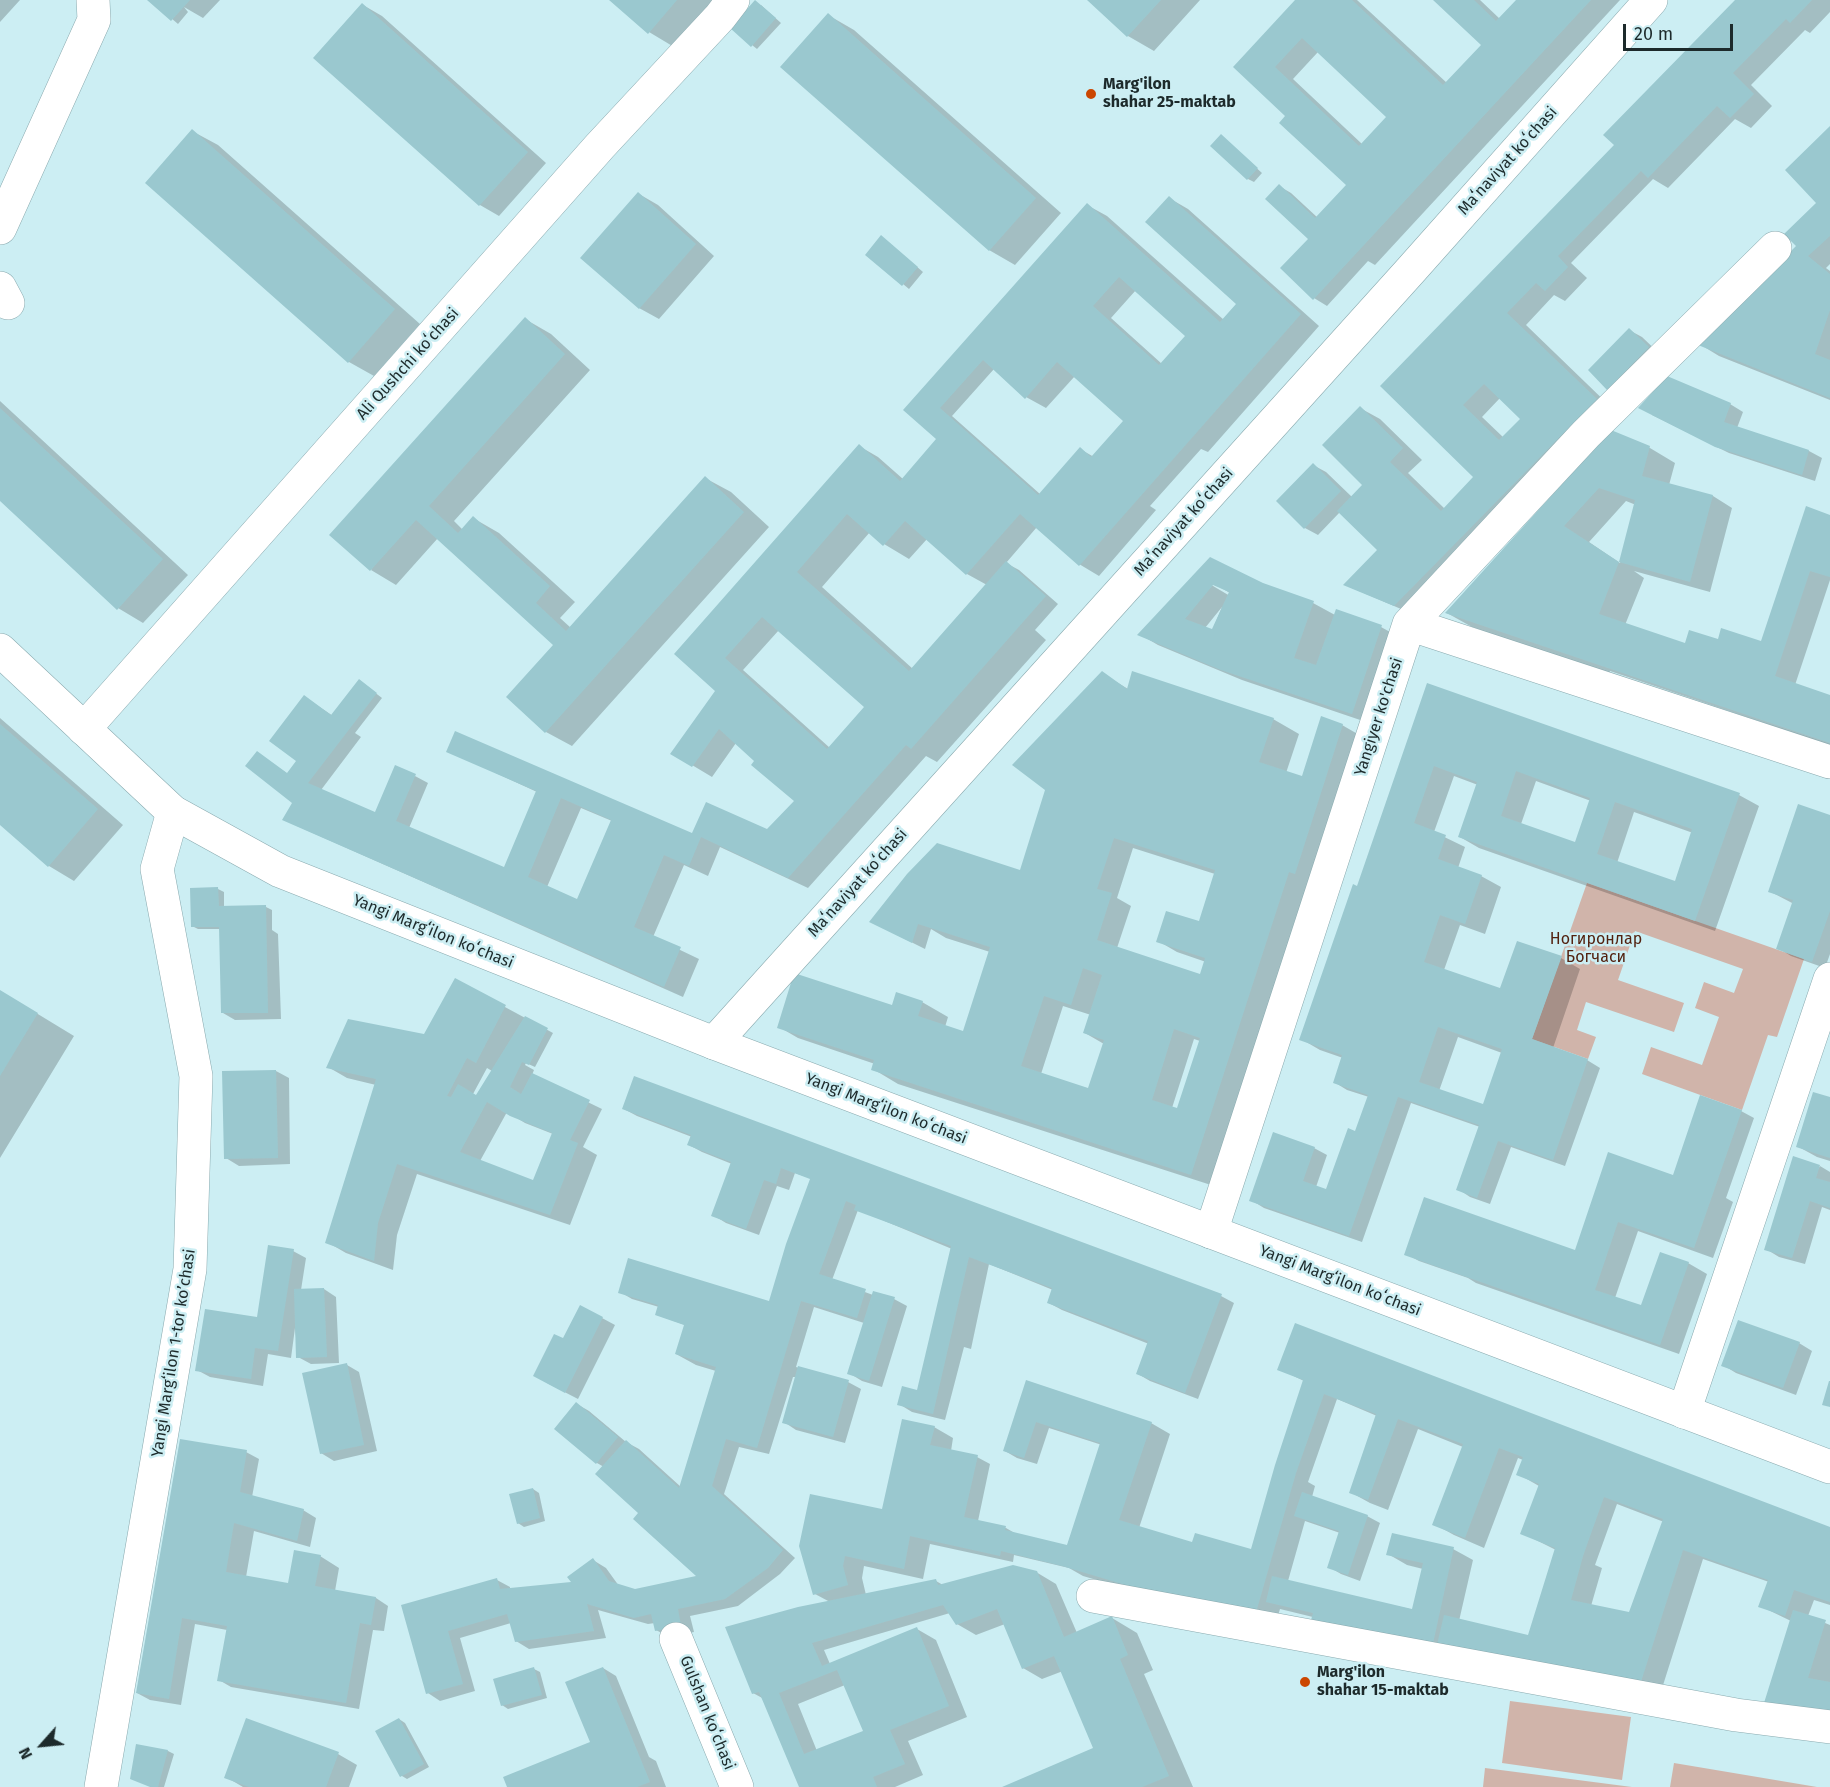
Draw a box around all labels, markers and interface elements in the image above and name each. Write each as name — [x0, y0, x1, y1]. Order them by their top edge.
scale bar — [1626, 12, 1736, 50]
text: 20 m — [1634, 23, 1673, 45]
place label: Marg'ilon shahar 25-maktab — [1103, 75, 1236, 113]
marker: Marg'ilon shahar 25-maktab — [1084, 87, 1098, 101]
street label: Maʻnaviyat koʻchasi — [1454, 103, 1562, 219]
street label: Ali Qushchi koʻchasi — [353, 304, 463, 424]
street label: Maʻnaviyat koʻchasi — [1130, 464, 1238, 580]
street label: Yangiyer ko'chasi — [1351, 655, 1407, 779]
street label: Maʻnaviyat koʻchasi — [804, 825, 912, 941]
street label: Yangi Margʻilon koʻchasi — [350, 891, 516, 973]
park label: Ногиронлар Богчаси — [1550, 930, 1642, 968]
street label: Yangi Margʻilon koʻchasi — [802, 1069, 970, 1149]
street label: Yangi Margʻilon koʻchasi — [1256, 1241, 1424, 1321]
street label: Yangi Margʻilon 1-tor koʼchasi — [148, 1247, 200, 1459]
street label: Gulshan koʻchasi — [675, 1653, 739, 1773]
place label: Marg'ilon shahar 15-maktab — [1317, 1663, 1449, 1701]
marker: Marg'ilon shahar 15-maktab — [1298, 1675, 1312, 1689]
north arrow — [12, 1715, 72, 1775]
text: N — [15, 1744, 36, 1762]

